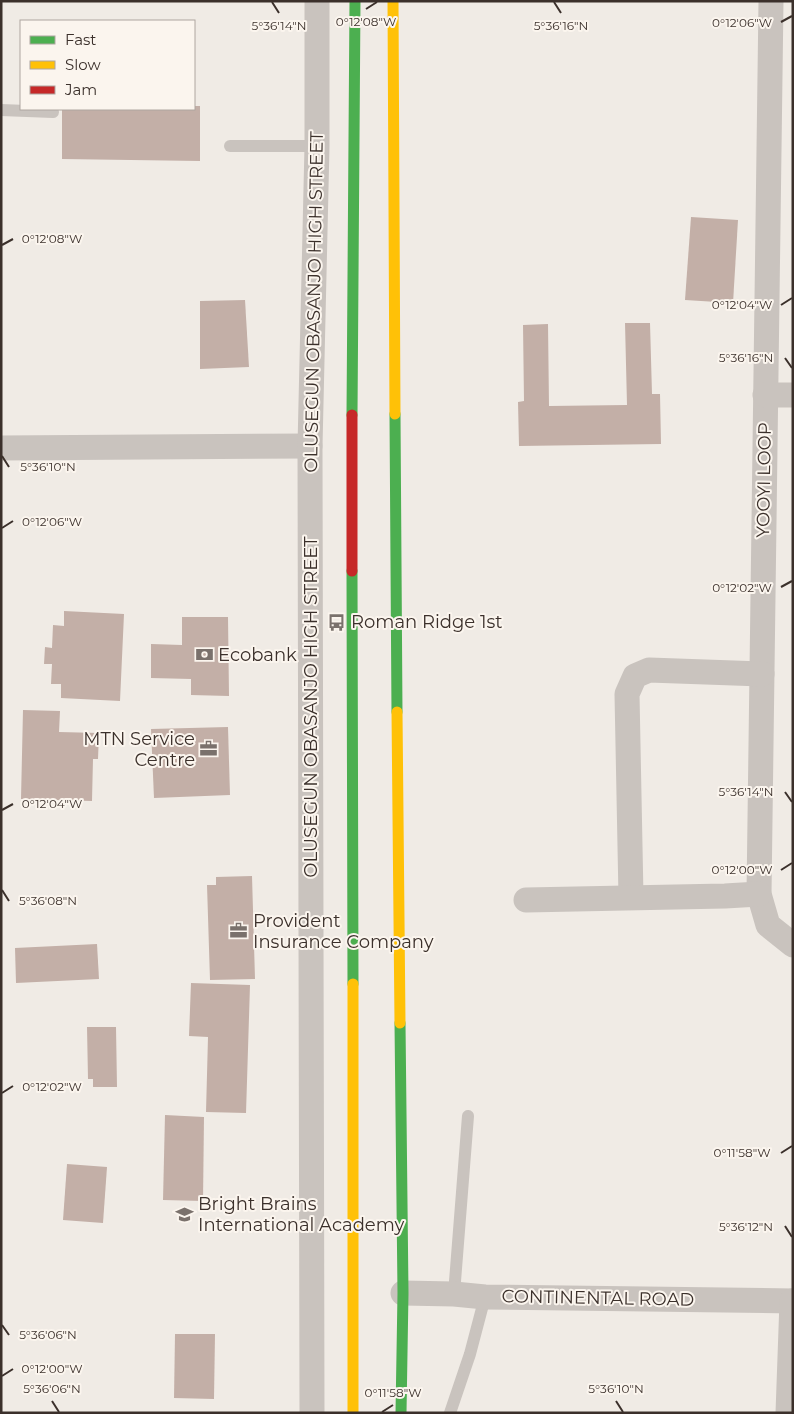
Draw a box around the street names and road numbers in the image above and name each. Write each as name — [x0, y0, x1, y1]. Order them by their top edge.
street label: OLUSEGUN OBASANJO HIGH STREET — [300, 131, 328, 473]
street label: YOOYI LOOP — [752, 422, 776, 538]
street label: OLUSEGUN OBASANJO HIGH STREET — [300, 536, 322, 878]
street label: CONTINENTAL ROAD — [502, 1285, 694, 1311]

